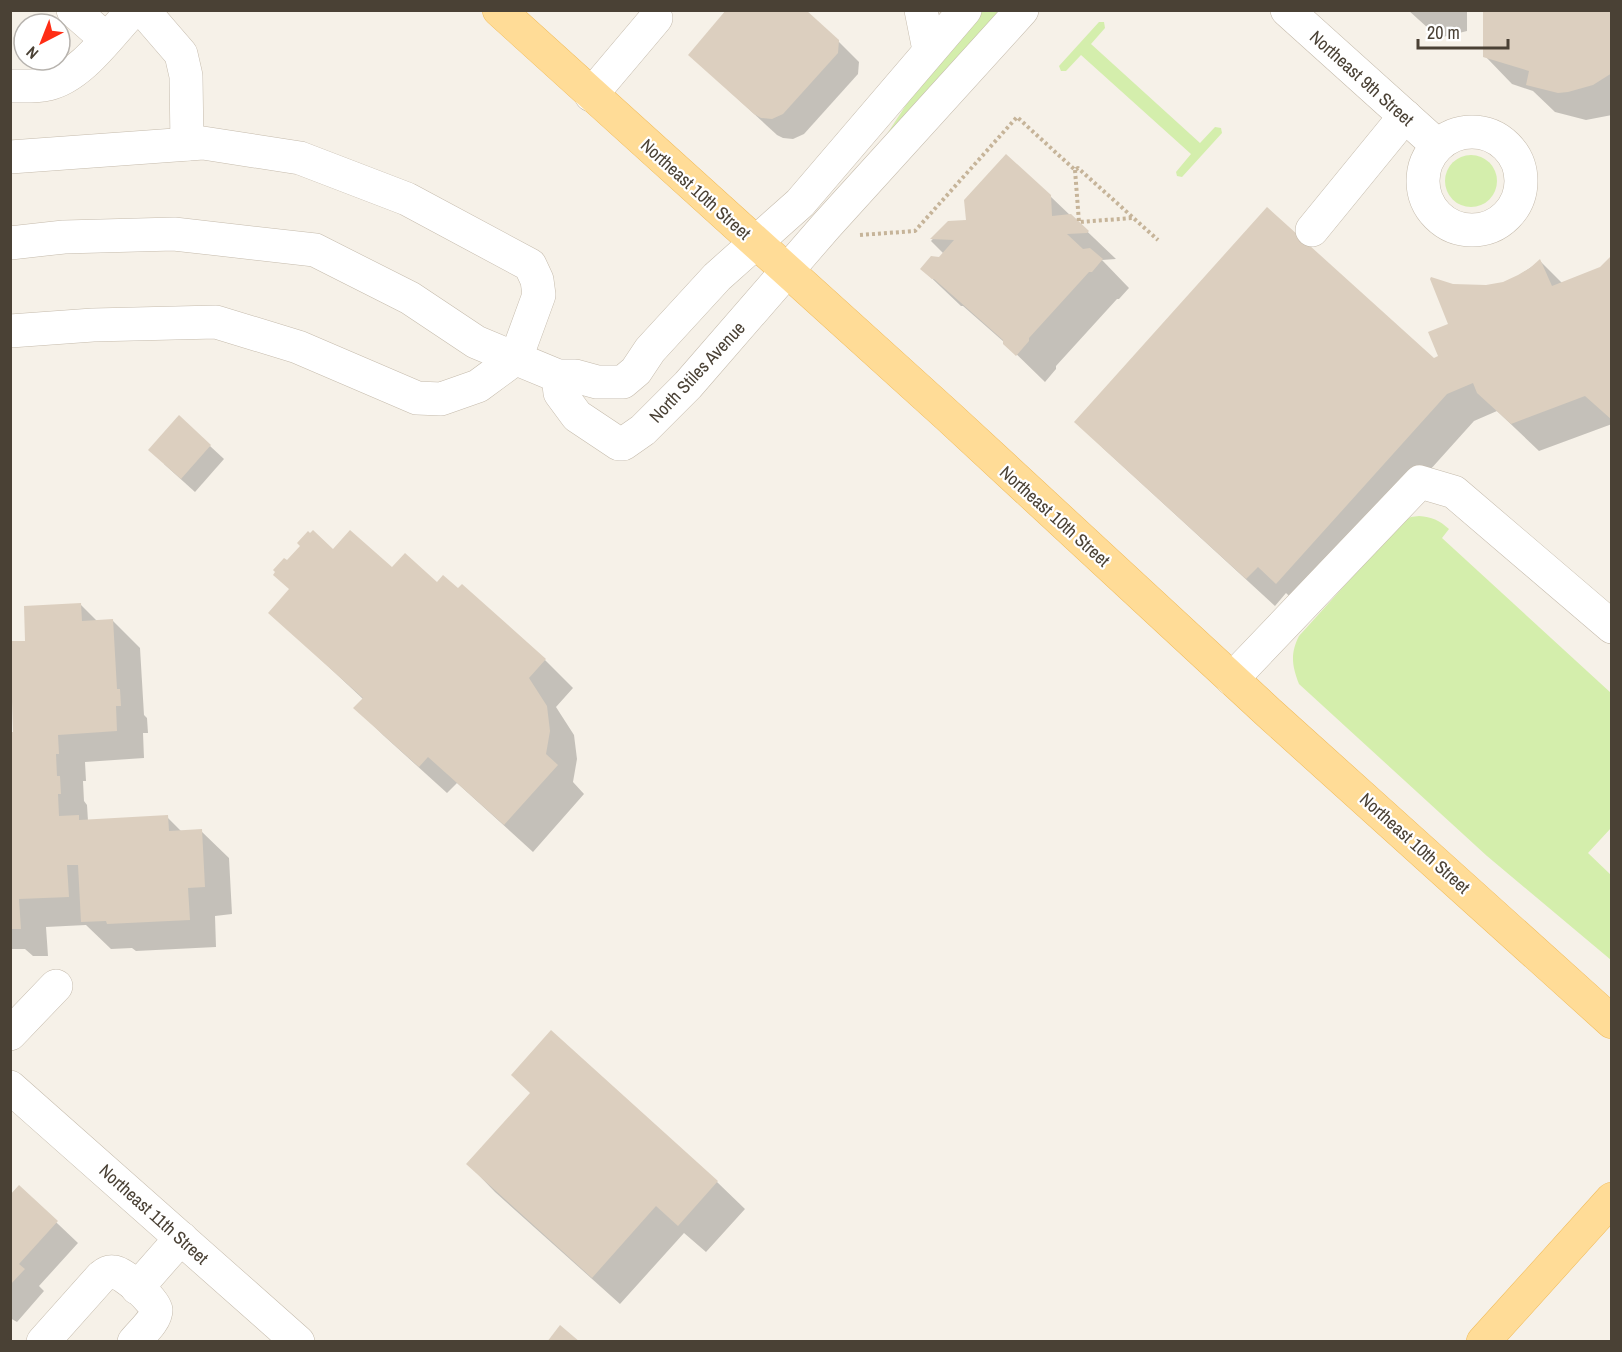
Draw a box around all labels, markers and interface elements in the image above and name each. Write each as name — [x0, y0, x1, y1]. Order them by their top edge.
north arrow — [12, 12, 72, 72]
scale bar — [1418, 12, 1508, 50]
text: 20 m — [1427, 20, 1460, 45]
street label: Northeast 9th Street — [1305, 25, 1419, 131]
text: N — [21, 42, 43, 64]
street label: Northeast 10th Street — [635, 133, 757, 245]
street label: North Stiles Avenue — [643, 316, 751, 428]
street label: Northeast 10th Street — [994, 460, 1116, 572]
street label: Northeast 10th Street — [1354, 787, 1476, 899]
street label: Northeast 11th Street — [94, 1158, 214, 1270]

